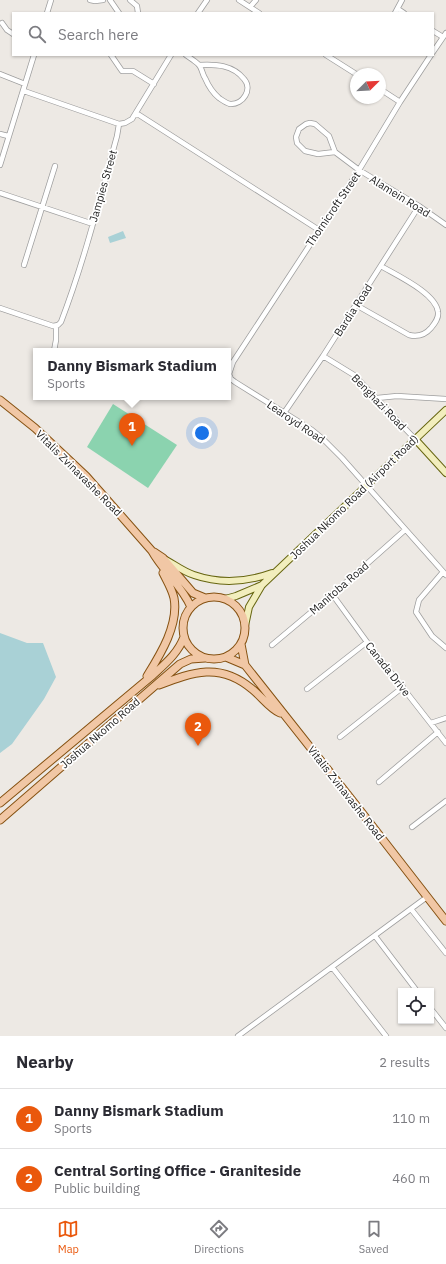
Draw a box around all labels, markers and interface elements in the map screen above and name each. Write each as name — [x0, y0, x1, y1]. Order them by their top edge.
search box — [12, 12, 434, 56]
icon: search — [26, 23, 48, 45]
text: Search here — [58, 25, 138, 44]
north arrow — [350, 68, 386, 104]
street label: Jampies Street — [86, 148, 120, 224]
street label: Thornicroft Street — [303, 169, 363, 249]
street label: Alamein Road — [367, 172, 433, 220]
street label: Bardia Road — [331, 281, 375, 339]
popup — [33, 348, 231, 400]
text: Danny Bismark Stadium — [47, 356, 217, 375]
street label: Benghazi Road — [349, 371, 409, 433]
text: Sports — [47, 375, 85, 392]
street label: Learoyd Road — [264, 397, 328, 447]
pin: 1 — [119, 413, 145, 446]
your location — [192, 423, 212, 443]
street label: Vitalis Zvinavashe Road — [33, 427, 125, 519]
street label: Joshua Nkomo Road (Airport Road) — [287, 432, 421, 562]
street label: Manitoba Road — [307, 558, 371, 618]
street label: Canada Drive — [362, 639, 414, 699]
street label: Joshua Nkomo Road — [57, 694, 143, 772]
pin: 2 — [185, 713, 211, 746]
street label: Vitalis Zvinavashe Road — [305, 743, 387, 843]
map controls — [398, 988, 434, 1024]
button: locate — [398, 988, 434, 1024]
text: Nearby — [16, 1051, 74, 1073]
text: 2 results — [379, 1054, 430, 1071]
text: Danny Bismark Stadium — [54, 1101, 224, 1120]
text: 1 — [25, 1110, 33, 1127]
text: 110 m — [392, 1110, 430, 1127]
text: Sports — [54, 1120, 92, 1137]
text: Central Sorting Office - Graniteside — [54, 1161, 301, 1180]
text: 2 — [25, 1170, 33, 1187]
text: 460 m — [392, 1170, 430, 1187]
text: Public building — [54, 1180, 140, 1197]
tab: Map — [57, 1218, 79, 1256]
tab: Directions — [194, 1218, 244, 1256]
tab: Saved — [359, 1218, 389, 1256]

